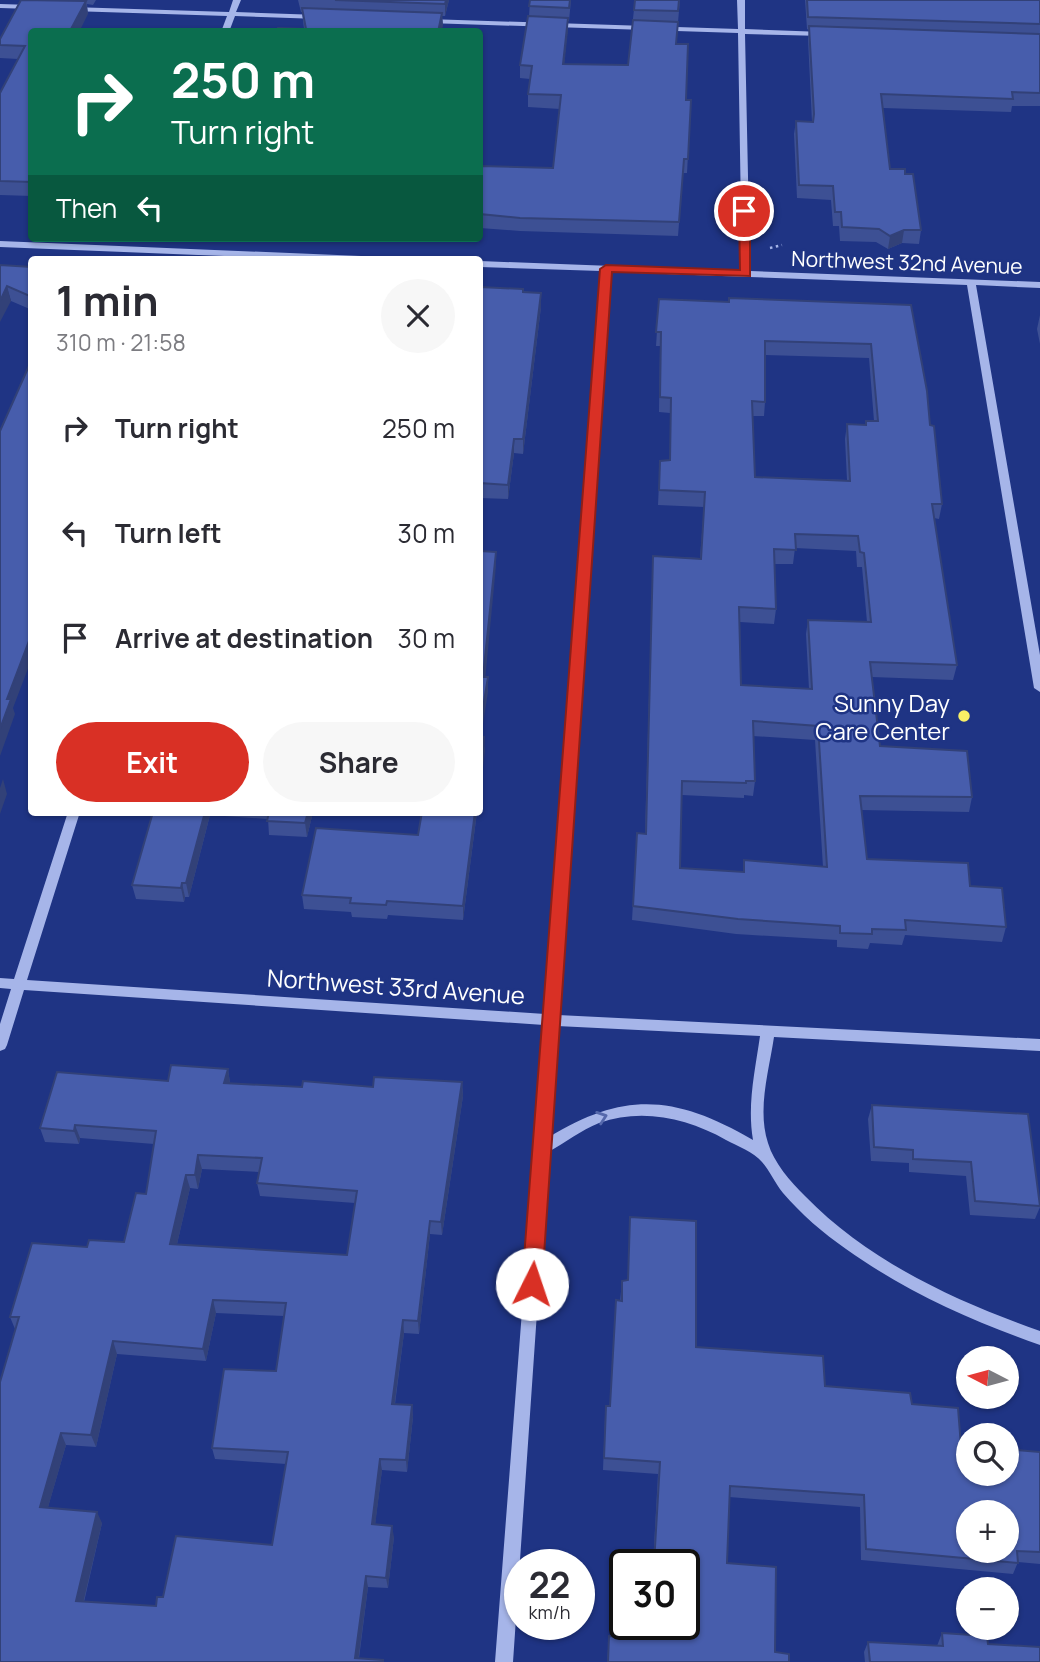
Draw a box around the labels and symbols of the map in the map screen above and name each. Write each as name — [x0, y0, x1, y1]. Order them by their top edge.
pin — [714, 181, 774, 241]
street label: Northwest 32nd Avenue — [791, 244, 1023, 280]
place label: Sunny Day Care Center — [815, 686, 950, 747]
marker: Sunny Day Care Center — [956, 708, 972, 724]
street label: Northwest 33rd Avenue — [266, 961, 526, 1011]
one-way arrow — [596, 1111, 608, 1125]
position arrow — [495, 1247, 569, 1321]
north arrow — [956, 1346, 1018, 1409]
speed limit sign: 30 — [609, 1549, 700, 1640]

